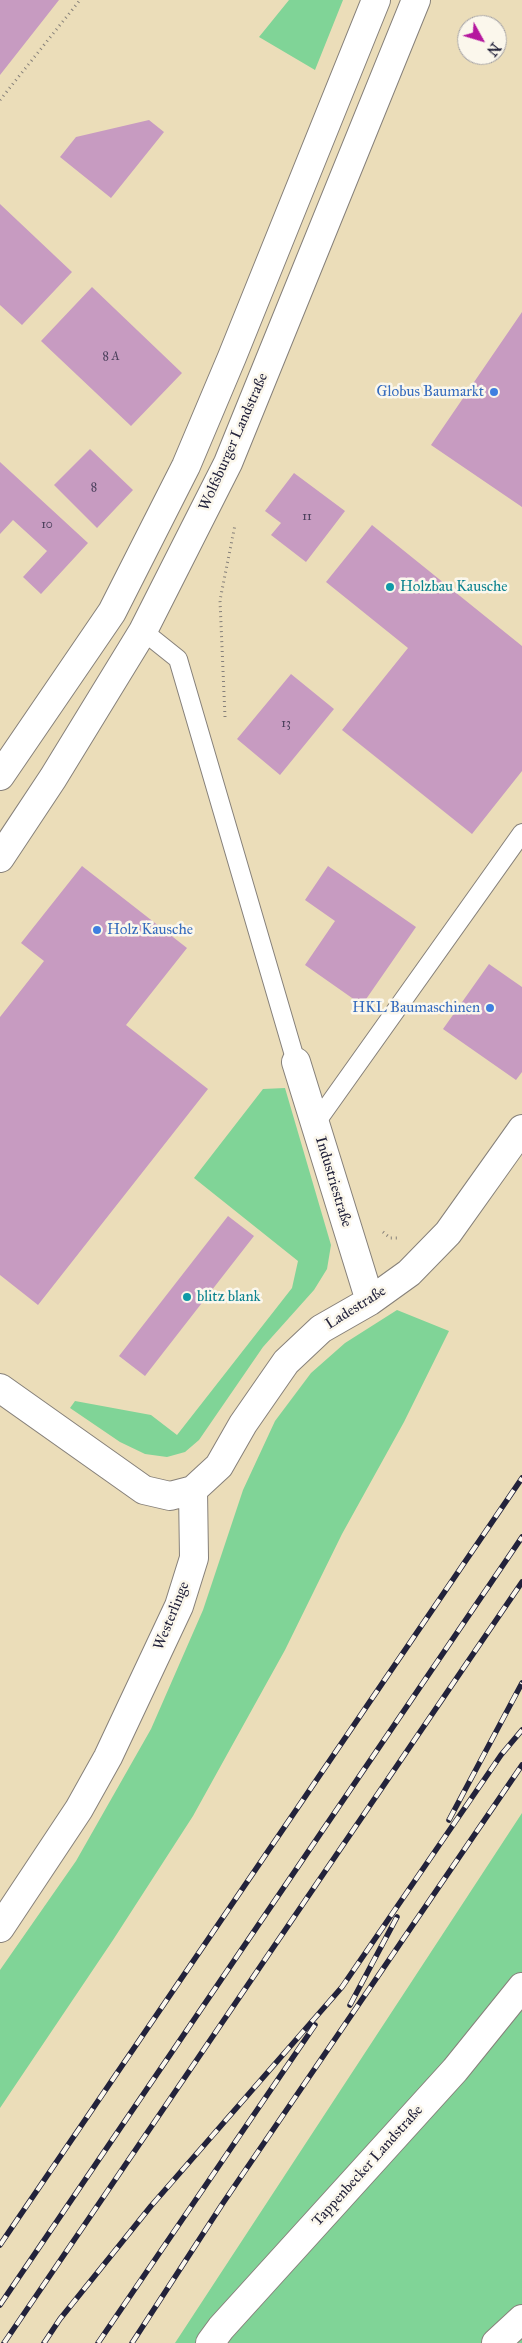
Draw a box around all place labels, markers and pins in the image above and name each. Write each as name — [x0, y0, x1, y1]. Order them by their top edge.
place label: Globus Baumarkt — [377, 383, 484, 401]
marker: Globus Baumarkt — [488, 386, 500, 398]
place label: Holzbau Kausche — [400, 578, 508, 596]
marker: Holzbau Kausche — [384, 581, 396, 593]
place label: Holz Kausche — [107, 921, 193, 939]
marker: Holz Kausche — [91, 924, 103, 936]
place label: HKL Baumaschinen — [352, 999, 480, 1017]
marker: HKL Baumaschinen — [484, 1002, 496, 1014]
place label: blitz blank — [197, 1288, 260, 1306]
marker: blitz blank — [181, 1291, 193, 1303]

